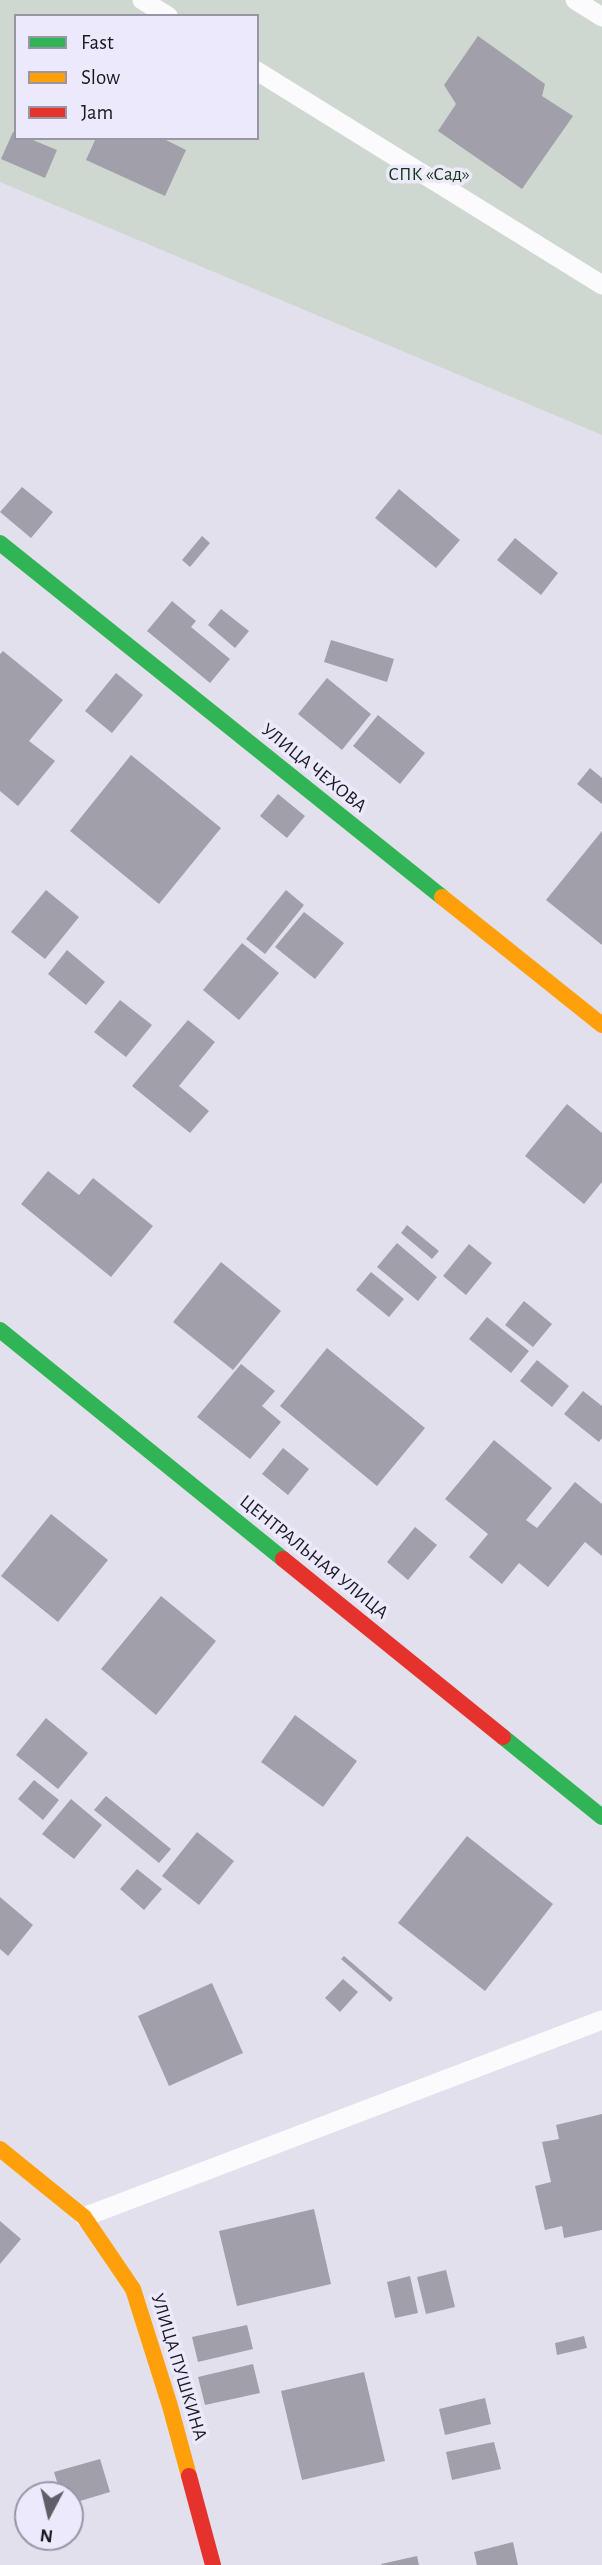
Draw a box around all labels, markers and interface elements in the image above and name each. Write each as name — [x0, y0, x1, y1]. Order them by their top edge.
legend — [14, 14, 259, 140]
text: Fast — [81, 32, 114, 53]
text: Slow — [81, 67, 120, 88]
text: Jam — [81, 102, 113, 123]
park label: СПК «Сад» — [388, 163, 470, 185]
street label: УЛИЦА ЧЕХОВА — [257, 719, 371, 817]
street label: ЦЕНТРАЛЬНАЯ УЛИЦА — [235, 1490, 393, 1624]
street label: УЛИЦА ПУШКИНА — [146, 2291, 212, 2443]
north arrow — [14, 2481, 84, 2551]
text: N — [39, 2525, 54, 2546]

